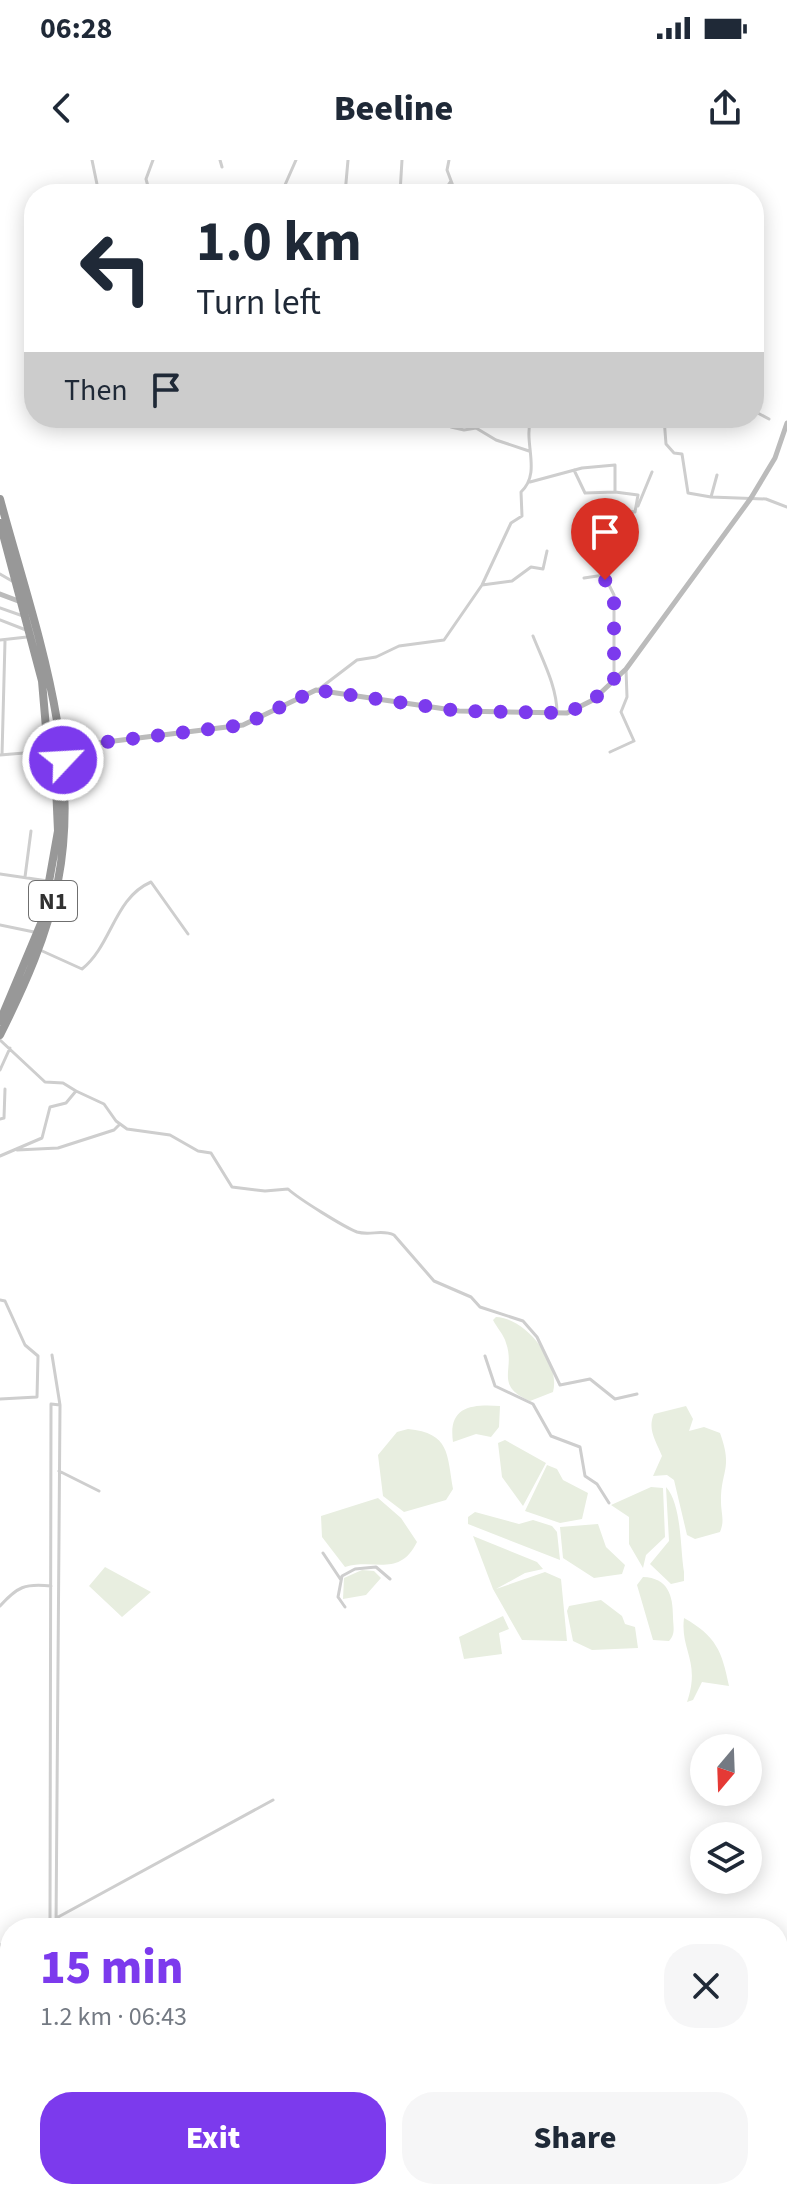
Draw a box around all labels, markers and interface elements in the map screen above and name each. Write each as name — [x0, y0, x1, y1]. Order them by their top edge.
text: 06:28 — [40, 7, 112, 50]
text: Beeline — [334, 83, 453, 134]
icon: back — [40, 86, 84, 130]
icon: share — [703, 86, 747, 130]
text: 1.0 km — [196, 203, 362, 282]
icon: left — [64, 216, 168, 320]
text: Turn left — [196, 277, 321, 328]
icon: arrive — [144, 368, 188, 412]
text: Then — [64, 369, 128, 412]
pin — [571, 498, 639, 580]
icon: arrive — [583, 510, 627, 554]
position arrow — [21, 718, 105, 802]
road number: N1 — [29, 881, 77, 921]
north arrow — [690, 1734, 762, 1806]
map controls — [690, 1734, 762, 1894]
button: layers — [690, 1822, 762, 1894]
text: 15 min — [40, 1934, 184, 2002]
button: close — [664, 1944, 748, 2028]
text: 1.2 km · 06:43 — [40, 1998, 187, 2035]
button: Exit — [40, 2092, 386, 2184]
button: Share — [402, 2092, 748, 2184]

